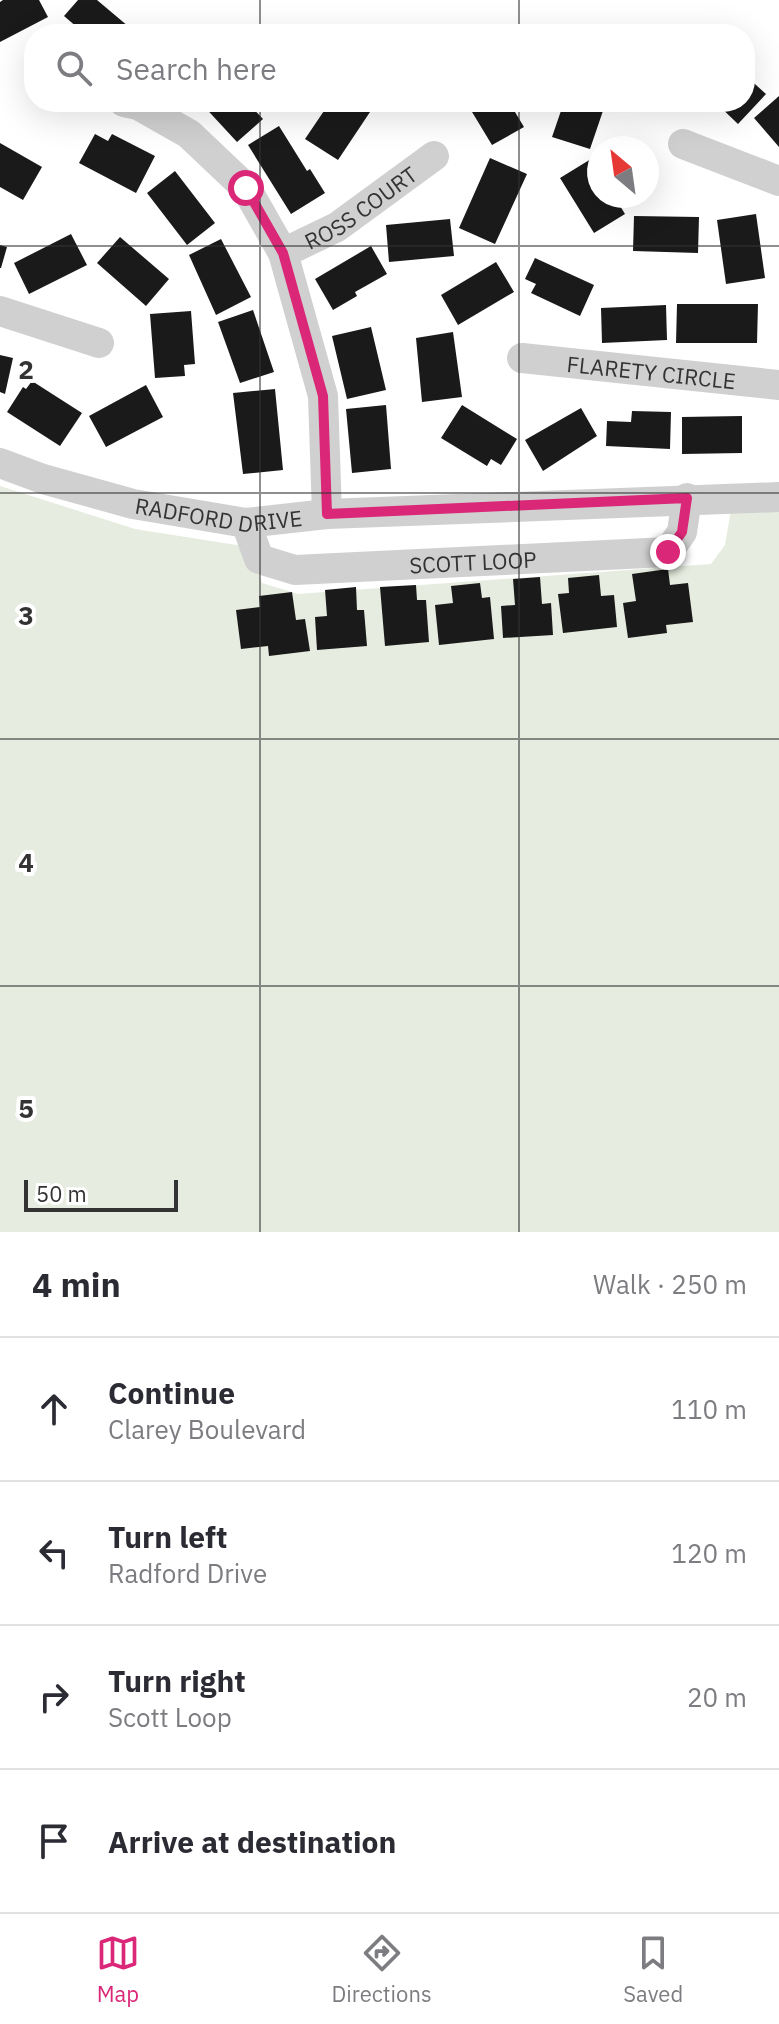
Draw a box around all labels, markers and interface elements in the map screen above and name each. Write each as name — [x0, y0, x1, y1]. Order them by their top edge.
search box — [24, 24, 755, 112]
icon: search — [52, 46, 96, 90]
text: Search here — [116, 49, 277, 88]
north arrow — [587, 136, 659, 208]
street label: ROSS COURT — [299, 159, 423, 255]
route start — [228, 170, 264, 206]
street label: FLARETY CIRCLE — [565, 348, 737, 395]
text: 2 — [18, 352, 34, 386]
street label: RADFORD DRIVE — [133, 490, 304, 538]
route end — [650, 534, 686, 570]
street label: SCOTT LOOP — [409, 544, 537, 579]
text: 3 — [18, 598, 34, 632]
text: 4 — [18, 845, 34, 879]
text: 5 — [18, 1091, 34, 1125]
scale bar — [24, 1176, 178, 1212]
text: 50 m — [36, 1179, 87, 1208]
text: 4 min — [32, 1262, 121, 1306]
text: Walk · 250 m — [593, 1267, 747, 1301]
text: Continue — [108, 1373, 235, 1412]
icon: ahead — [32, 1387, 76, 1431]
text: 110 m — [671, 1392, 747, 1426]
text: Clarey Boulevard — [108, 1412, 306, 1446]
text: Turn left — [108, 1517, 227, 1556]
icon: left — [32, 1531, 76, 1575]
text: 120 m — [671, 1536, 747, 1570]
text: Radford Drive — [108, 1556, 267, 1590]
text: Turn right — [108, 1661, 246, 1700]
icon: right — [32, 1675, 76, 1719]
text: 20 m — [687, 1680, 747, 1714]
text: Scott Loop — [108, 1700, 232, 1734]
icon: arrive — [32, 1819, 76, 1863]
text: Arrive at destination — [108, 1822, 396, 1861]
tab: Map — [96, 1931, 140, 2008]
tab: Directions — [332, 1931, 432, 2008]
tab: Saved — [623, 1931, 683, 2008]

